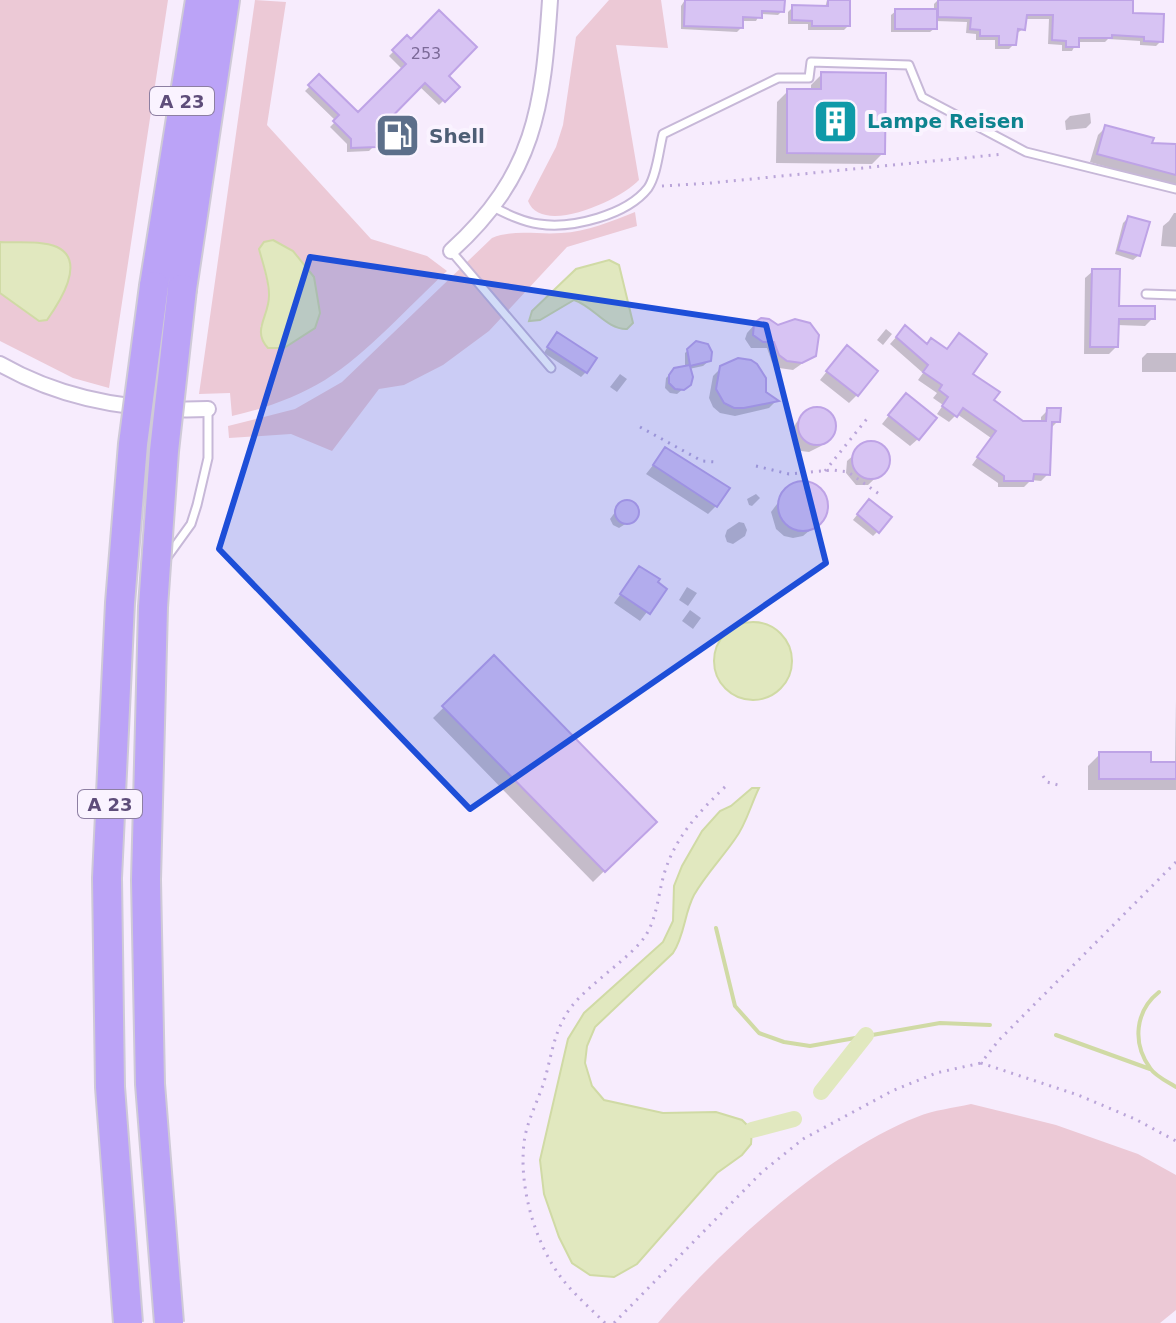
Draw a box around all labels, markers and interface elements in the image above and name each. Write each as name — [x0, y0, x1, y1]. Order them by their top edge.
house number: 253 — [411, 44, 441, 63]
road number: A 23 — [150, 87, 214, 115]
building icon: Lampe Reisen — [812, 97, 860, 145]
place label: Lampe Reisen — [867, 109, 1024, 133]
fuel station icon: Shell — [374, 112, 422, 160]
place label: Shell — [429, 124, 485, 148]
road number: A 23 — [78, 790, 142, 818]

